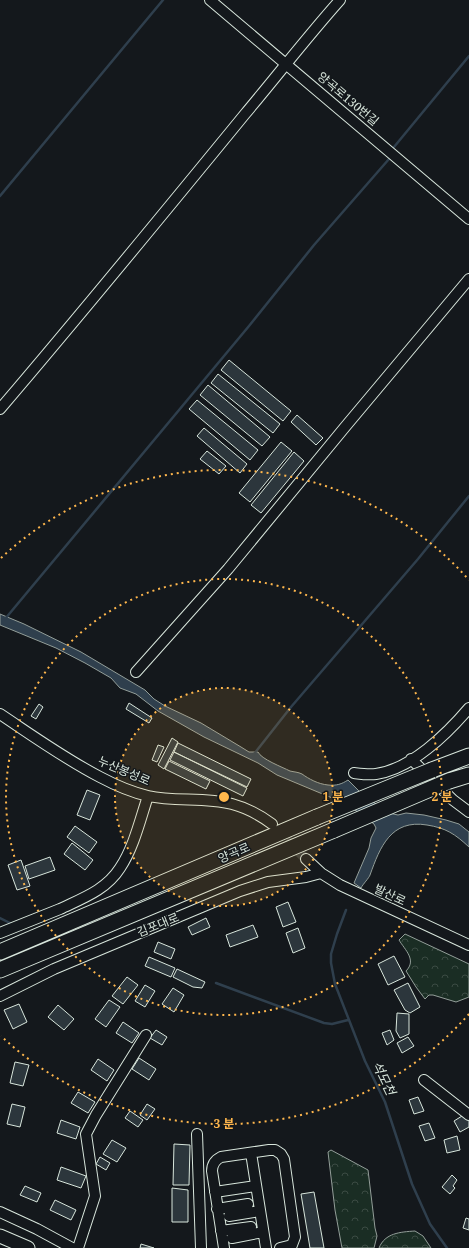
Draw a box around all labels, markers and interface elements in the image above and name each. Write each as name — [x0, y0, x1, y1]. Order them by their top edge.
street label: 양곡로130번길 — [314, 68, 383, 129]
street label: 누산봉성로 — [95, 752, 153, 789]
text: 1 분 — [323, 788, 343, 805]
text: 2 분 — [432, 788, 452, 805]
centre of rings — [217, 790, 231, 804]
street label: 양곡로 — [215, 838, 252, 867]
street label: 발산로 — [372, 880, 409, 909]
street label: 김포대로 — [134, 908, 181, 941]
water label: 석모천 — [368, 1058, 400, 1099]
text: 3 분 — [214, 1115, 234, 1132]

